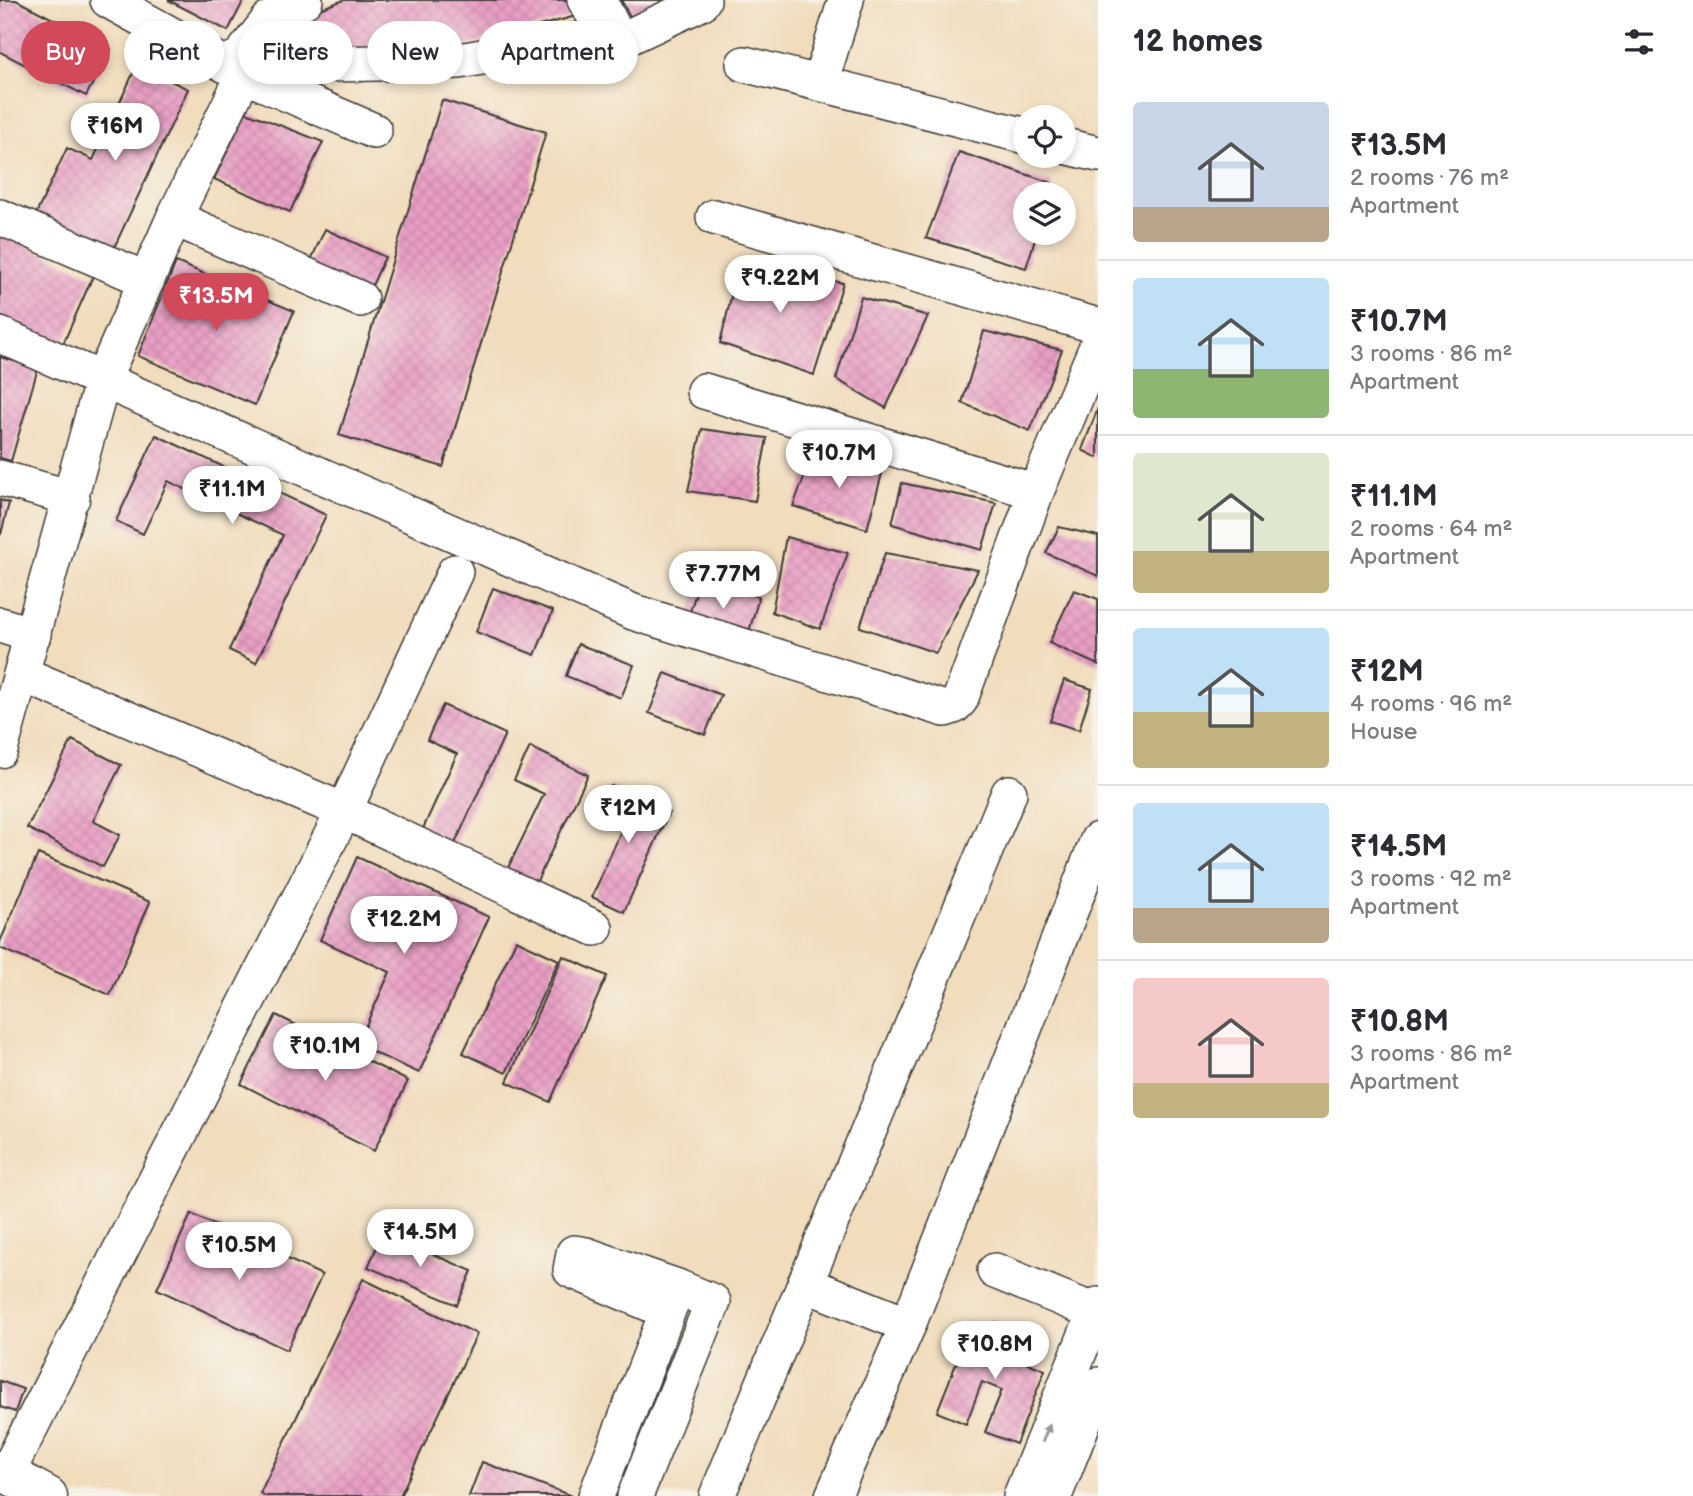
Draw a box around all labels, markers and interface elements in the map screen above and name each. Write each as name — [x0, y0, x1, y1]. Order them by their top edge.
chip: Buy — [21, 21, 110, 84]
chip: Rent — [124, 21, 224, 84]
chip: Filters — [238, 21, 353, 84]
chip: New — [367, 21, 463, 84]
chip: Apartment — [477, 21, 638, 84]
icon: filters — [1620, 23, 1658, 61]
text: 12 homes — [1133, 24, 1263, 60]
pin: ₹16M — [74, 104, 156, 163]
map controls — [1013, 105, 1076, 245]
button: locate — [1013, 105, 1076, 168]
text: ₹16M — [87, 112, 143, 140]
text: ₹13.5M — [1350, 128, 1447, 164]
icon: home — [1189, 130, 1273, 214]
text: 2 rooms · 76 m² — [1350, 164, 1509, 192]
button: layers — [1013, 182, 1076, 245]
text: Apartment — [1350, 192, 1459, 220]
pin: ₹9.22M — [723, 256, 837, 315]
text: ₹9.22M — [740, 264, 820, 292]
pin: ₹13.5M — [159, 274, 273, 333]
text: ₹13.5M — [179, 282, 253, 310]
text: ₹10.7M — [1350, 304, 1448, 340]
icon: home — [1189, 306, 1273, 390]
text: 3 rooms · 86 m² — [1350, 340, 1512, 368]
text: Apartment — [1350, 368, 1459, 396]
pin: ₹10.7M — [782, 430, 896, 490]
text: ₹10.7M — [802, 439, 876, 467]
pin: ₹11.1M — [175, 466, 289, 526]
text: ₹11.1M — [198, 475, 266, 503]
text: ₹11.1M — [1350, 479, 1438, 515]
icon: home — [1189, 481, 1273, 565]
text: 2 rooms · 64 m² — [1350, 515, 1512, 543]
text: Apartment — [1350, 543, 1459, 571]
pin: ₹7.77M — [666, 552, 780, 611]
text: ₹7.77M — [685, 560, 761, 588]
text: ₹12M — [1350, 654, 1424, 690]
icon: home — [1189, 656, 1273, 740]
text: 4 rooms · 96 m² — [1350, 690, 1512, 718]
text: House — [1350, 718, 1417, 746]
pin: ₹12M — [587, 786, 669, 845]
text: ₹12M — [600, 794, 656, 822]
text: ₹14.5M — [1350, 829, 1447, 865]
icon: home — [1189, 831, 1273, 915]
text: 3 rooms · 92 m² — [1350, 865, 1512, 893]
text: Apartment — [1350, 893, 1459, 921]
pin: ₹12.2M — [347, 897, 461, 956]
text: ₹12.2M — [366, 905, 442, 933]
text: ₹10.8M — [1350, 1004, 1449, 1040]
icon: home — [1189, 1006, 1273, 1090]
pin: ₹10.1M — [268, 1024, 382, 1083]
text: ₹10.1M — [289, 1032, 361, 1060]
text: 3 rooms · 86 m² — [1350, 1040, 1512, 1068]
text: Apartment — [1350, 1068, 1459, 1096]
pin: ₹14.5M — [363, 1210, 477, 1269]
text: ₹14.5M — [383, 1218, 457, 1246]
pin: ₹10.5M — [182, 1222, 296, 1282]
text: ₹10.5M — [201, 1231, 277, 1259]
pin: ₹10.8M — [938, 1322, 1052, 1381]
text: ₹10.8M — [957, 1330, 1033, 1358]
one-way arrow — [1041, 1422, 1052, 1443]

